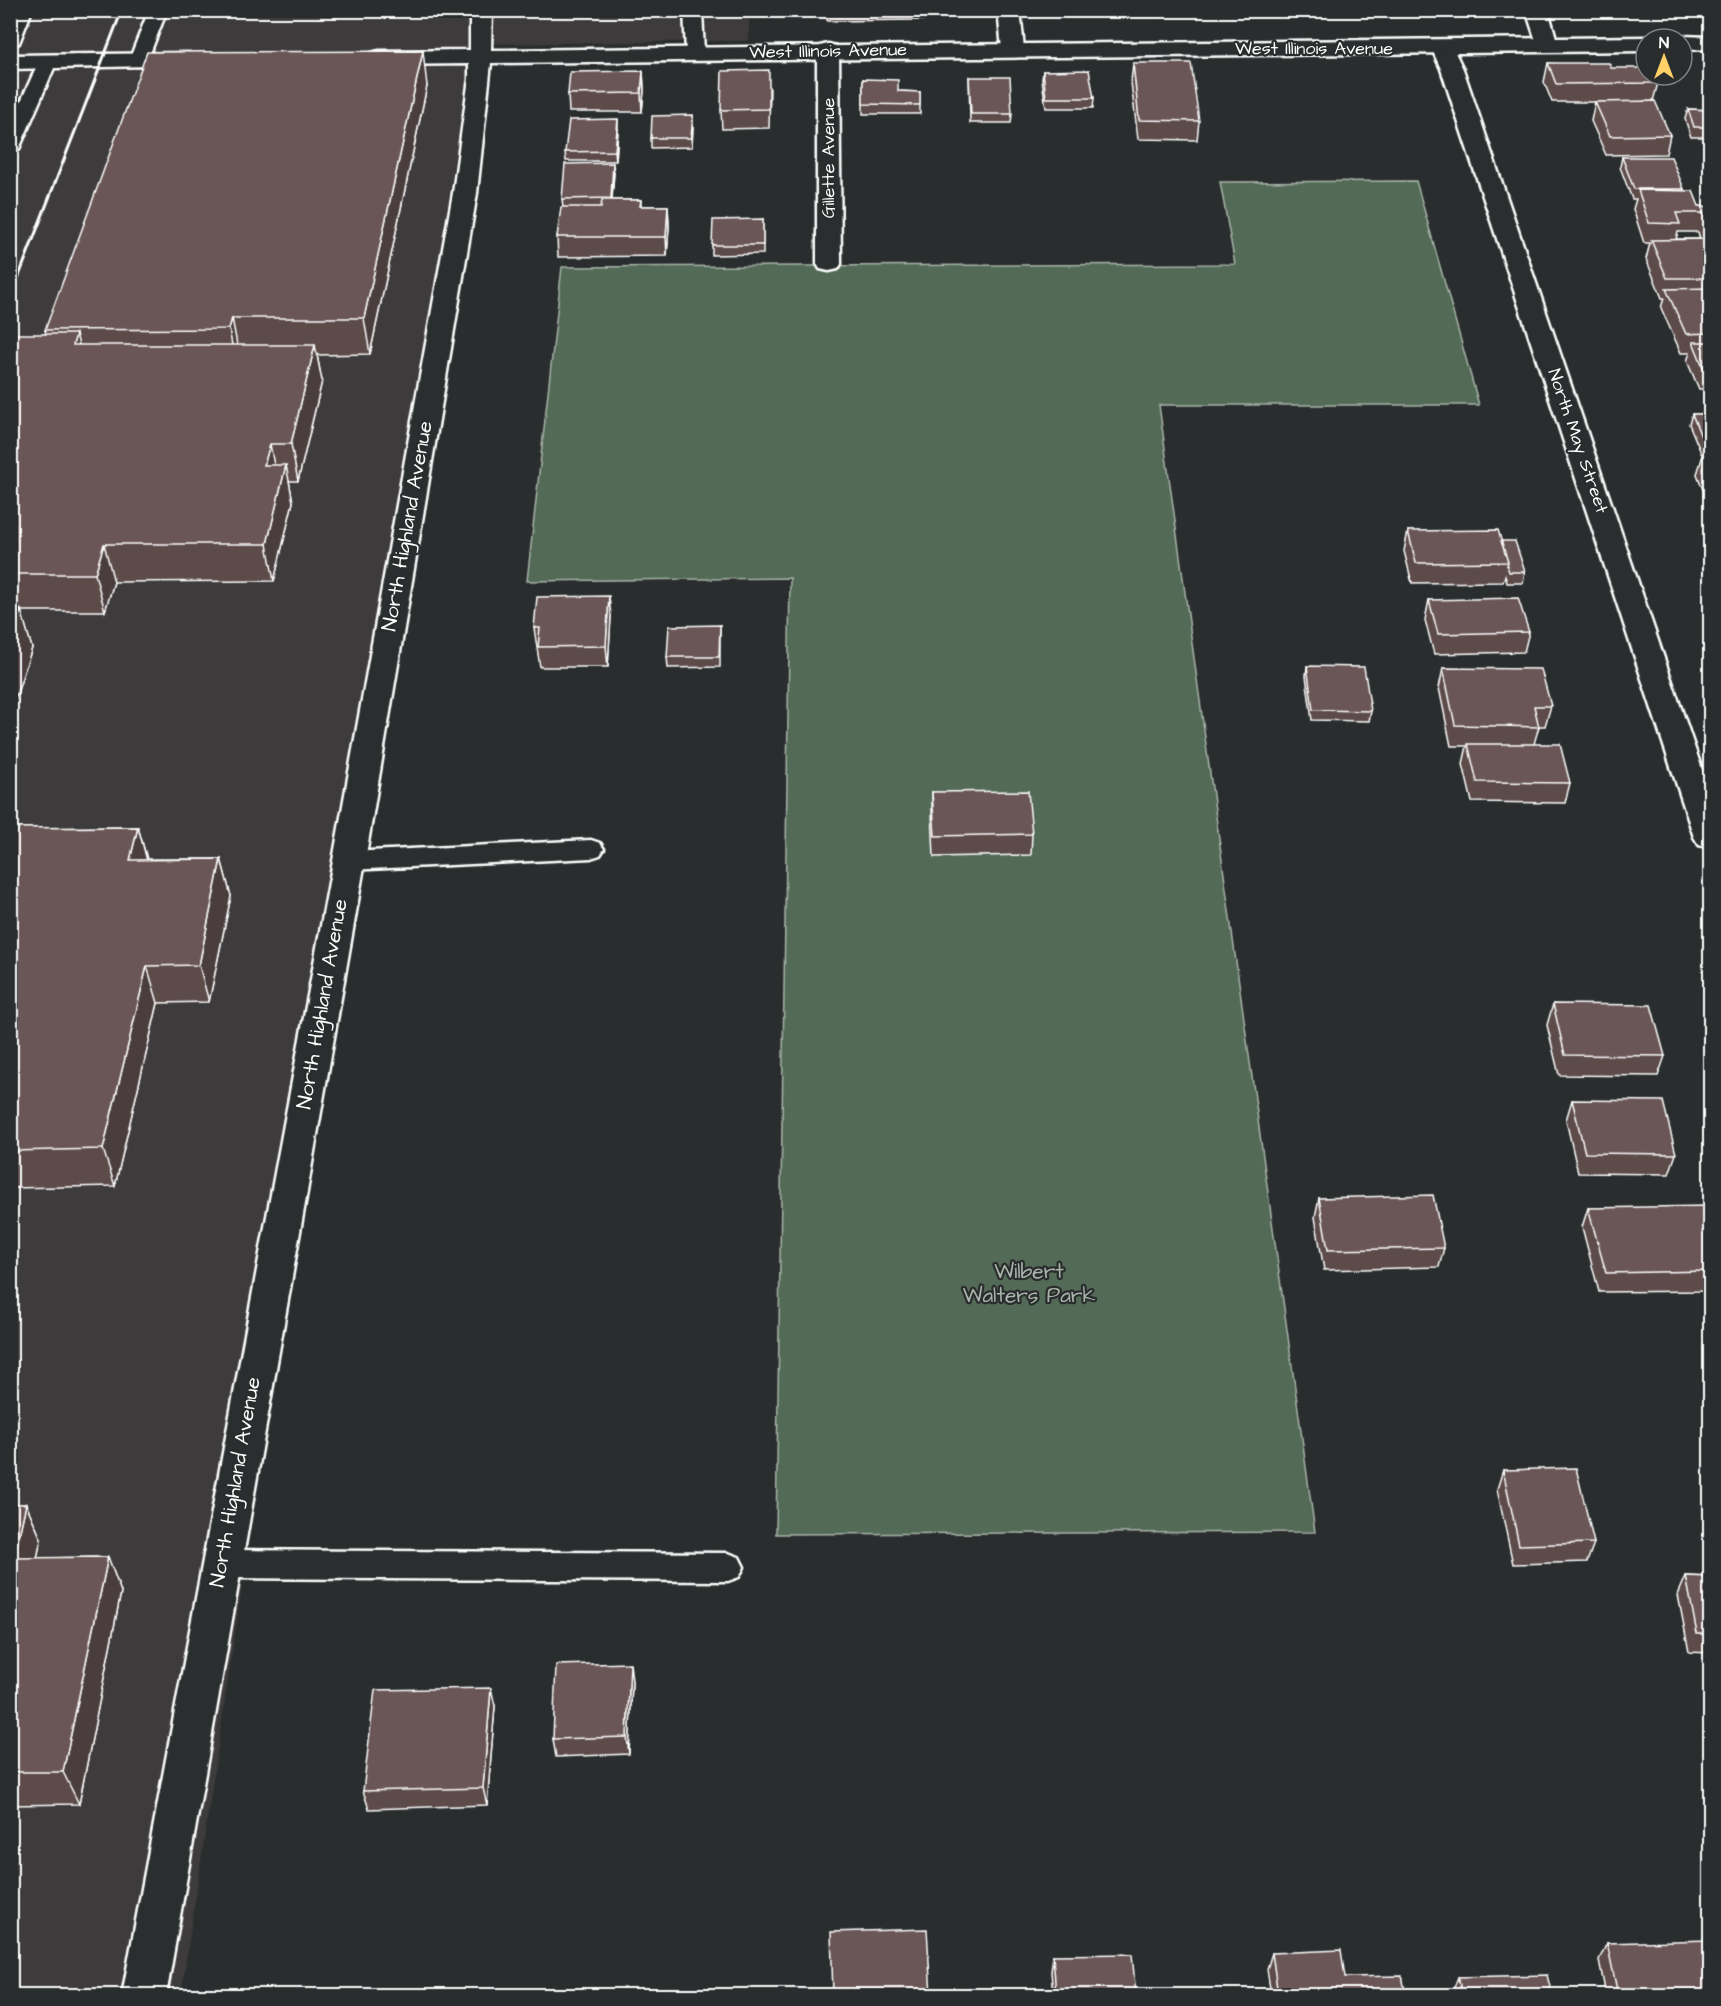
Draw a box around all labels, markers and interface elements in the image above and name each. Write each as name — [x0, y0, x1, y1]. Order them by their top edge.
north arrow — [1634, 27, 1694, 87]
text: N — [1659, 32, 1669, 54]
street label: West Illinois Avenue — [1235, 36, 1393, 61]
street label: West Illinois Avenue — [749, 37, 907, 65]
street label: Gillette Avenue — [816, 97, 841, 218]
street label: North May Street — [1541, 365, 1615, 518]
street label: North Highland Avenue — [374, 419, 442, 634]
street label: North Highland Avenue — [289, 897, 357, 1112]
park label: Wilbert Walters Park — [963, 1257, 1095, 1310]
street label: North Highland Avenue — [202, 1375, 270, 1590]

